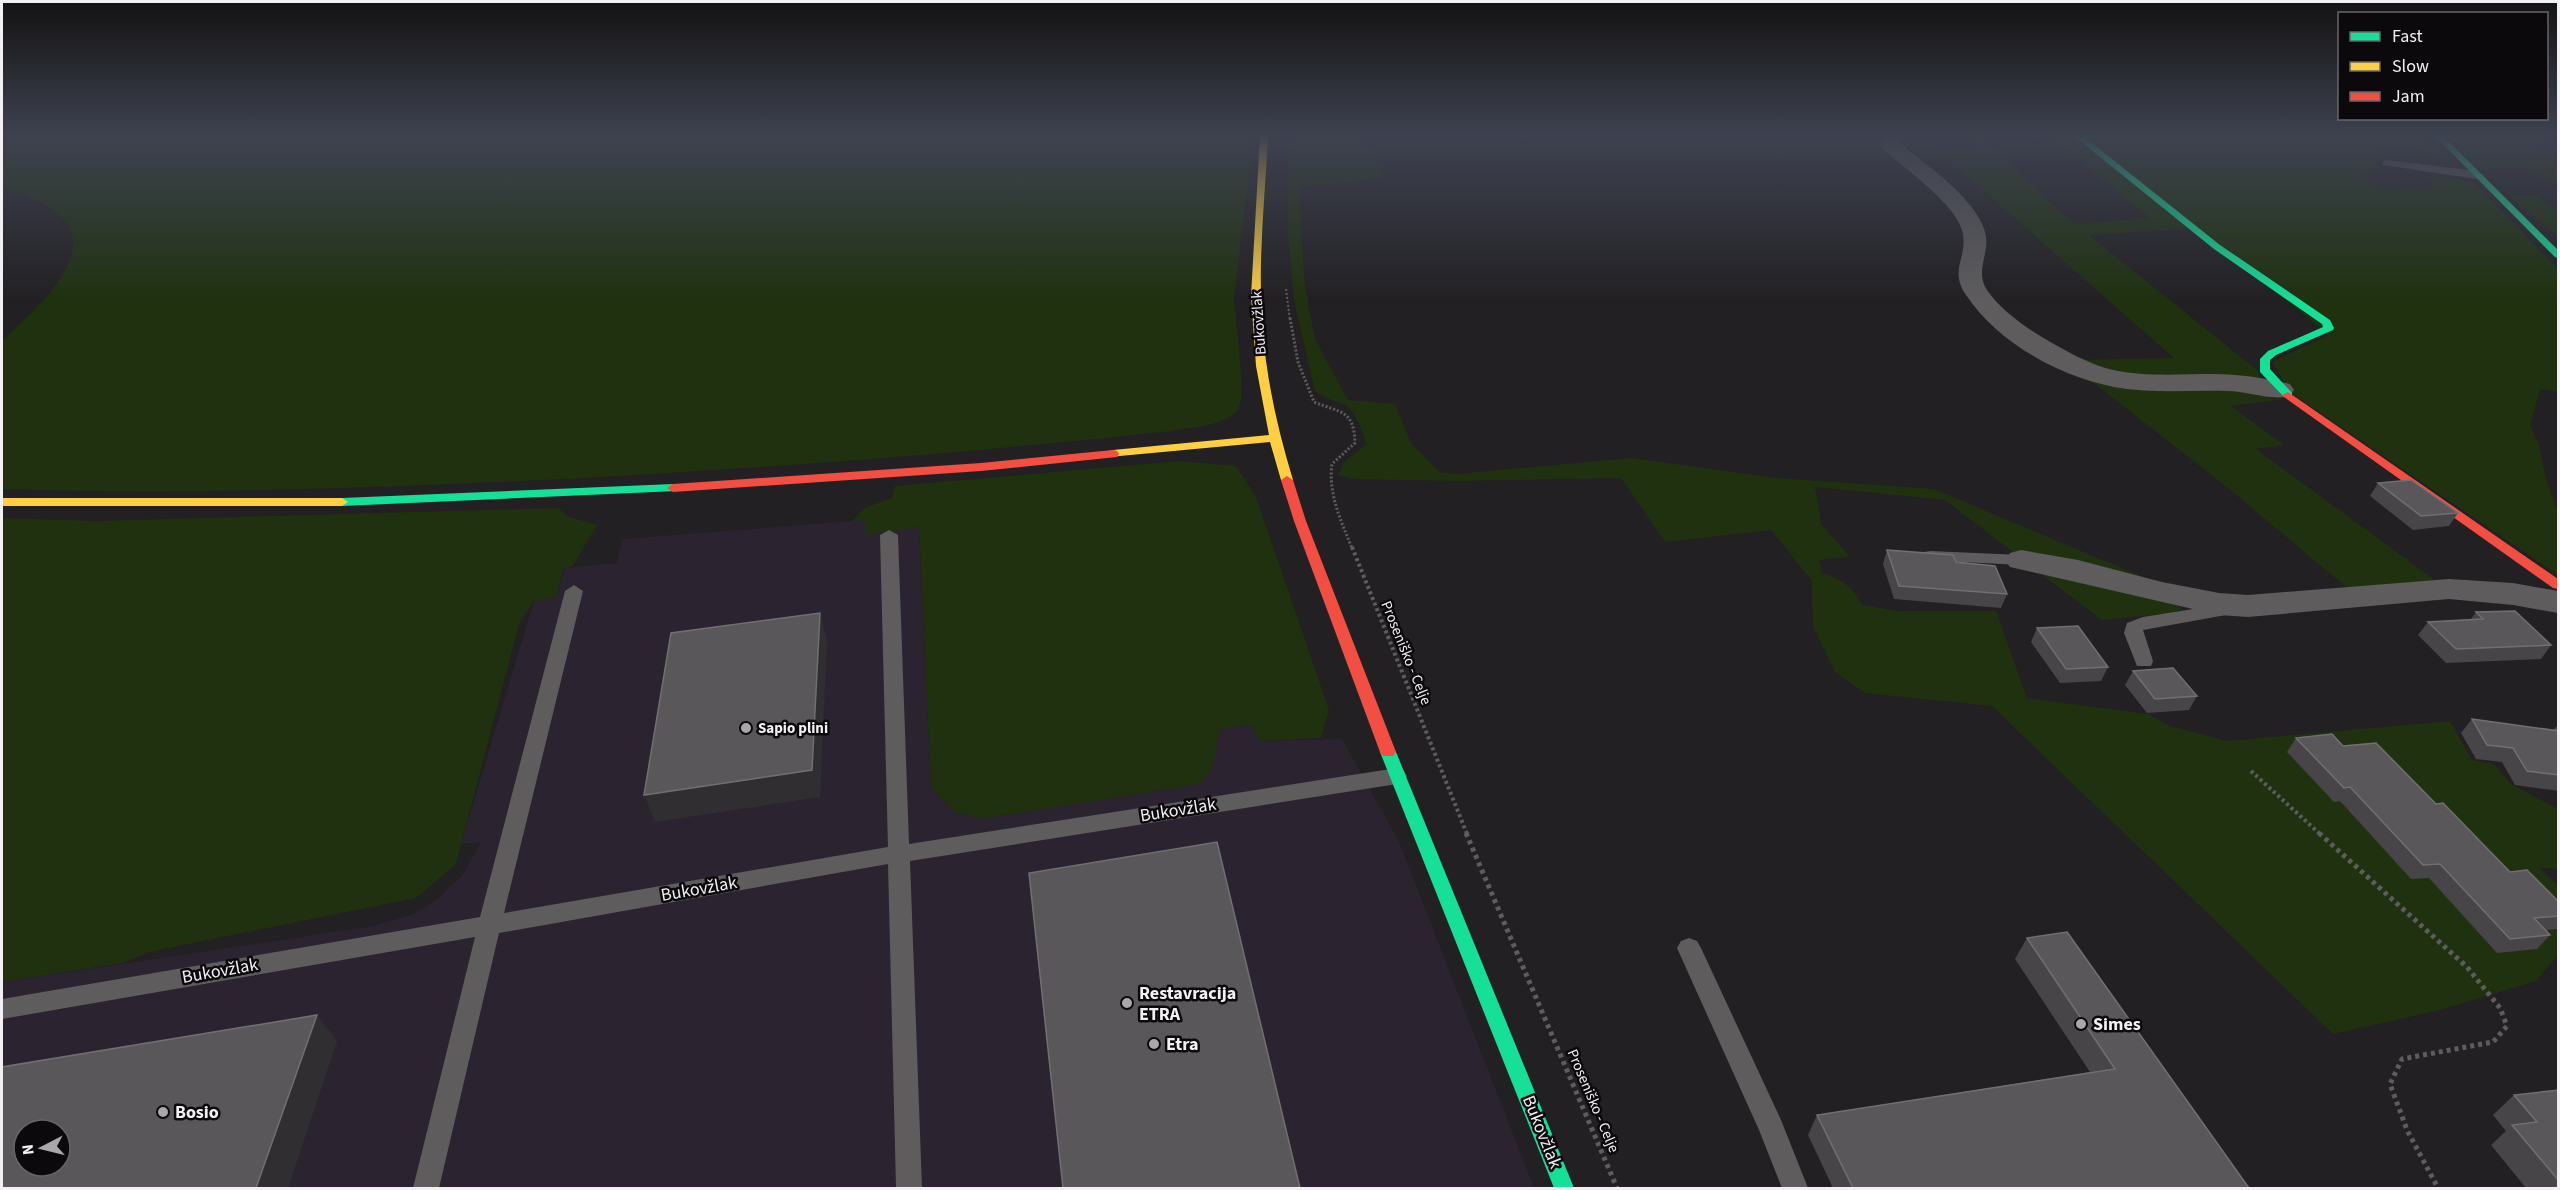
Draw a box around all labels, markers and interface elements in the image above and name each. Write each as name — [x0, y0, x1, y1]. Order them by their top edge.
legend — [2338, 12, 2548, 120]
text: Fast — [2392, 24, 2423, 49]
text: Slow — [2392, 54, 2429, 79]
text: Jam — [2392, 84, 2425, 109]
street label: Bukovžlak — [1246, 290, 1272, 356]
street label: Proseniško - Celje — [1376, 598, 1436, 708]
place label: Sapio plini — [758, 718, 828, 739]
marker: Sapio plini — [739, 721, 753, 735]
street label: Bukovžlak — [1138, 792, 1218, 828]
street label: Bukovžlak — [659, 870, 739, 908]
street label: Bukovžlak — [180, 952, 260, 990]
place label: Restavracija ETRA — [1139, 981, 1236, 1027]
marker: Restavracija ETRA — [1120, 996, 1134, 1010]
place label: Simes — [2093, 1012, 2141, 1037]
marker: Simes — [2074, 1017, 2088, 1031]
place label: Etra — [1166, 1032, 1198, 1057]
marker: Etra — [1147, 1037, 1161, 1051]
street label: Proseniško - Celje — [1562, 1046, 1624, 1156]
street label: Bukovžlak — [1516, 1092, 1568, 1172]
place label: Bosio — [175, 1100, 219, 1125]
marker: Bosio — [156, 1105, 170, 1119]
north arrow — [12, 1118, 72, 1178]
text: N — [17, 1143, 40, 1156]

